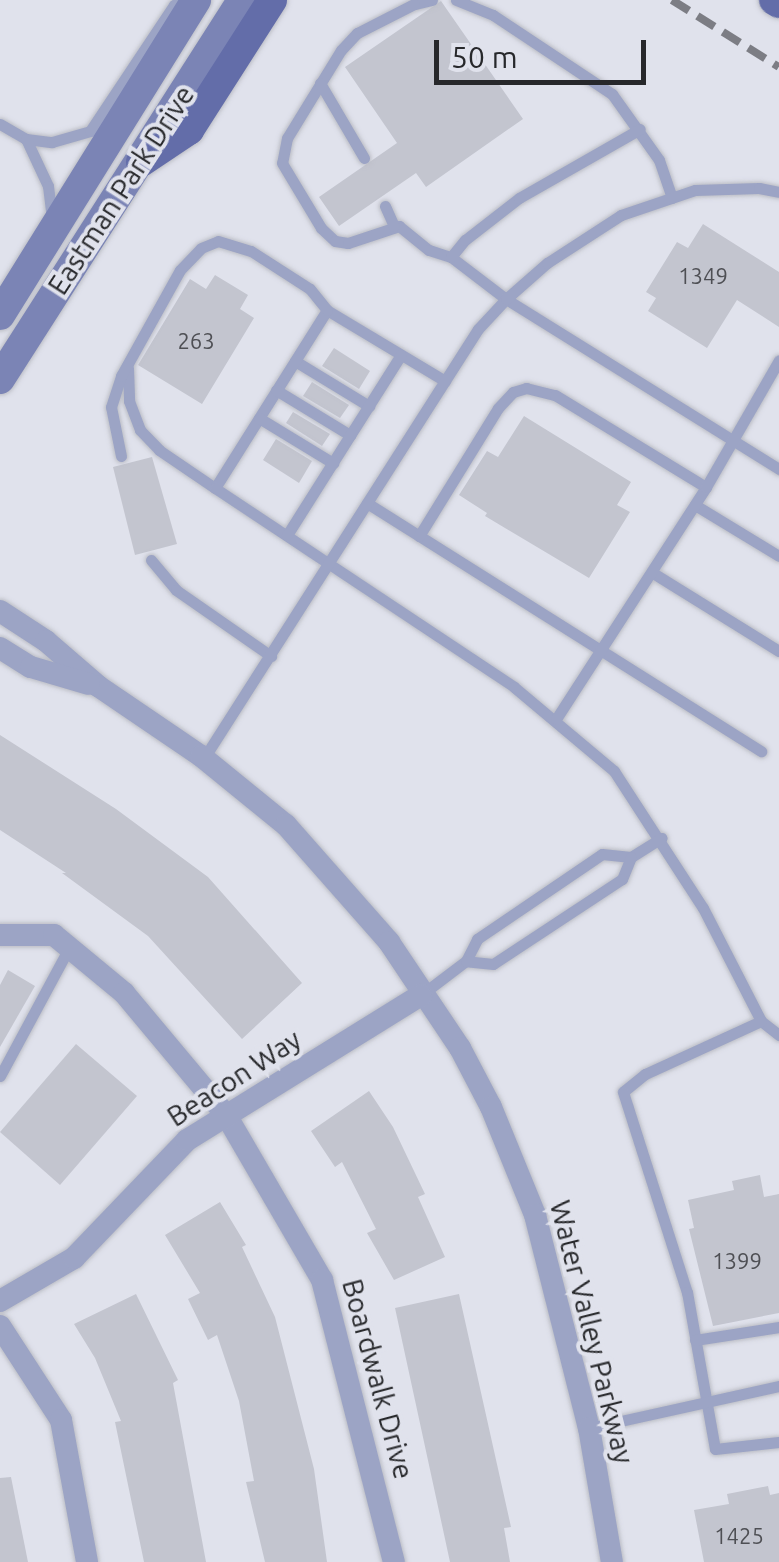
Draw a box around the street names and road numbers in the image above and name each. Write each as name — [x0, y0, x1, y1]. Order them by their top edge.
street label: Eastman Park Drive — [41, 79, 201, 301]
street label: Beacon Way — [161, 1022, 307, 1134]
street label: Water Valley Parkway — [543, 1197, 641, 1467]
street label: Boardwalk Drive — [335, 1275, 421, 1483]

